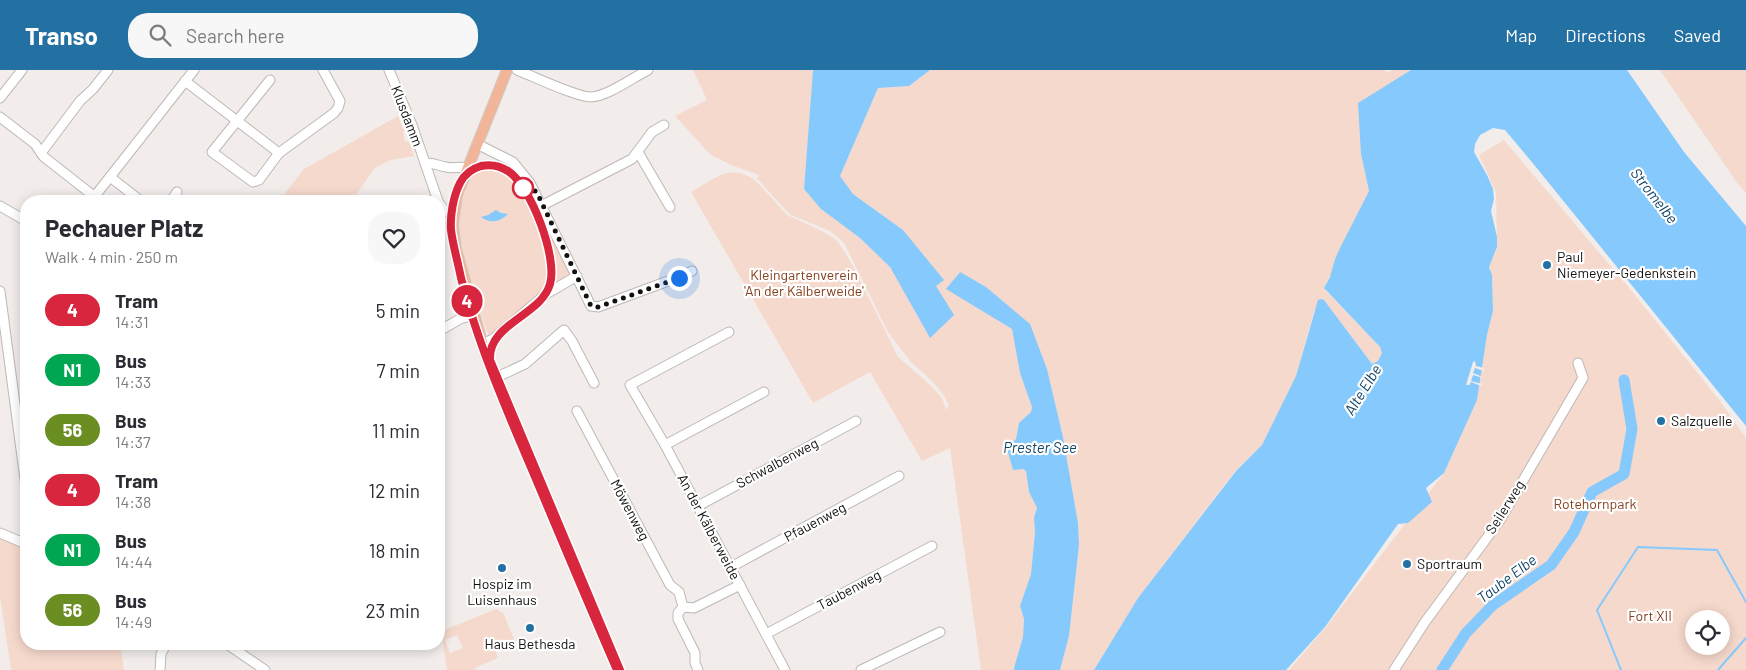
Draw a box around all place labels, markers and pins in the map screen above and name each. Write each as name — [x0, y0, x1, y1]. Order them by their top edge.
unlabelled marker — [512, 177, 534, 199]
place label: Paul Niemeyer-Gedenkstein — [1557, 248, 1696, 281]
marker: Paul Niemeyer-Gedenkstein — [1541, 259, 1553, 271]
place label: Salzquelle — [1671, 412, 1732, 429]
marker: Salzquelle — [1655, 415, 1667, 427]
place label: Sportraum — [1417, 555, 1482, 572]
marker: Sportraum — [1401, 558, 1413, 570]
marker: Hospiz im Luisenhaus — [496, 562, 508, 574]
place label: Hospiz im Luisenhaus — [467, 575, 537, 608]
marker: Haus Bethesda — [524, 622, 536, 634]
place label: Haus Bethesda — [485, 635, 575, 652]

